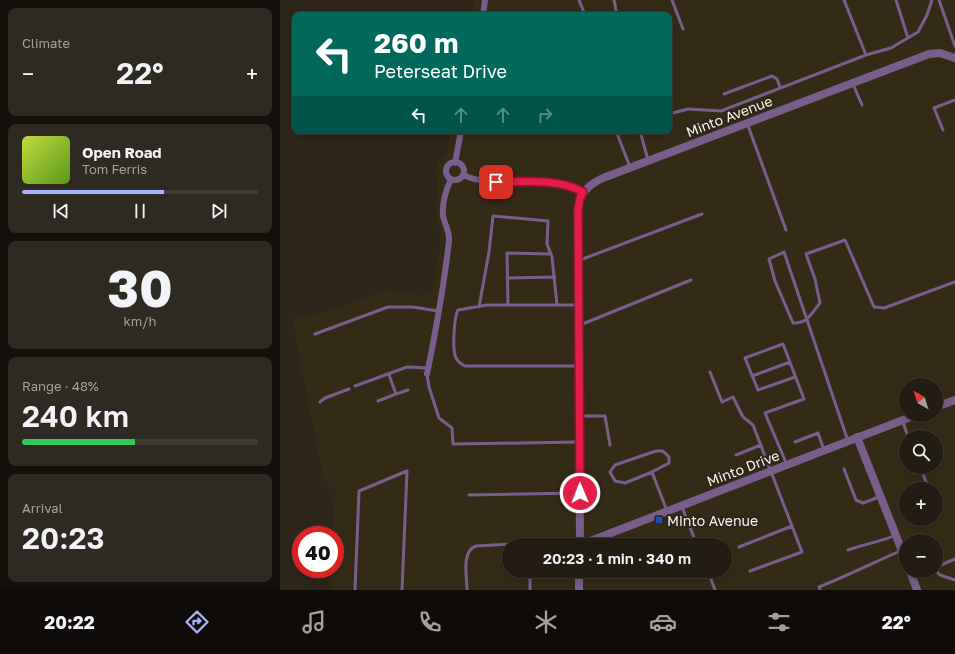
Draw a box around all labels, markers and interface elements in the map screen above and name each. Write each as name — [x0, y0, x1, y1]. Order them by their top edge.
text: 260 m — [374, 26, 459, 59]
icon: left — [308, 28, 360, 80]
text: Climate — [22, 35, 70, 51]
text: 22° — [116, 55, 164, 91]
text: − — [22, 60, 34, 87]
text: + — [246, 60, 258, 87]
text: Peterseat Drive — [374, 60, 507, 82]
street label: Minto Avenue — [683, 92, 775, 140]
icon: left — [408, 104, 430, 126]
icon: ahead — [450, 104, 472, 126]
icon: ahead — [492, 104, 514, 126]
icon: right — [534, 104, 556, 126]
text: Open Road — [82, 143, 162, 161]
text: Tom Ferris — [82, 161, 147, 177]
pin — [479, 165, 513, 199]
icon: arrive — [485, 171, 507, 193]
icon: previous — [50, 200, 72, 222]
icon: pause — [129, 200, 151, 222]
icon: next — [208, 200, 230, 222]
text: 30 — [107, 256, 173, 318]
text: km/h — [123, 313, 157, 329]
text: Range · 48% — [22, 378, 99, 394]
north arrow — [899, 378, 943, 422]
map controls — [899, 378, 943, 578]
text: 240 km — [22, 398, 129, 434]
button: search — [899, 430, 943, 474]
street label: Minto Drive — [704, 446, 782, 490]
position arrow — [559, 472, 601, 514]
button: + — [899, 482, 943, 526]
text: Arrival — [22, 500, 63, 516]
place label: Minto Avenue — [667, 512, 758, 529]
marker: Minto Avenue — [654, 515, 664, 525]
text: 20:23 — [22, 520, 105, 556]
speed limit sign: 40 — [292, 526, 344, 578]
button: − — [899, 534, 943, 578]
text: 20:23 · 1 min · 340 m — [543, 549, 691, 567]
icon: directions — [183, 608, 211, 636]
icon: music — [300, 608, 328, 636]
icon: phone — [416, 608, 444, 636]
icon: climate — [532, 608, 560, 636]
icon: car — [649, 608, 677, 636]
icon: filters — [765, 608, 793, 636]
text: 20:22 — [44, 611, 95, 633]
text: 22° — [882, 611, 911, 633]

